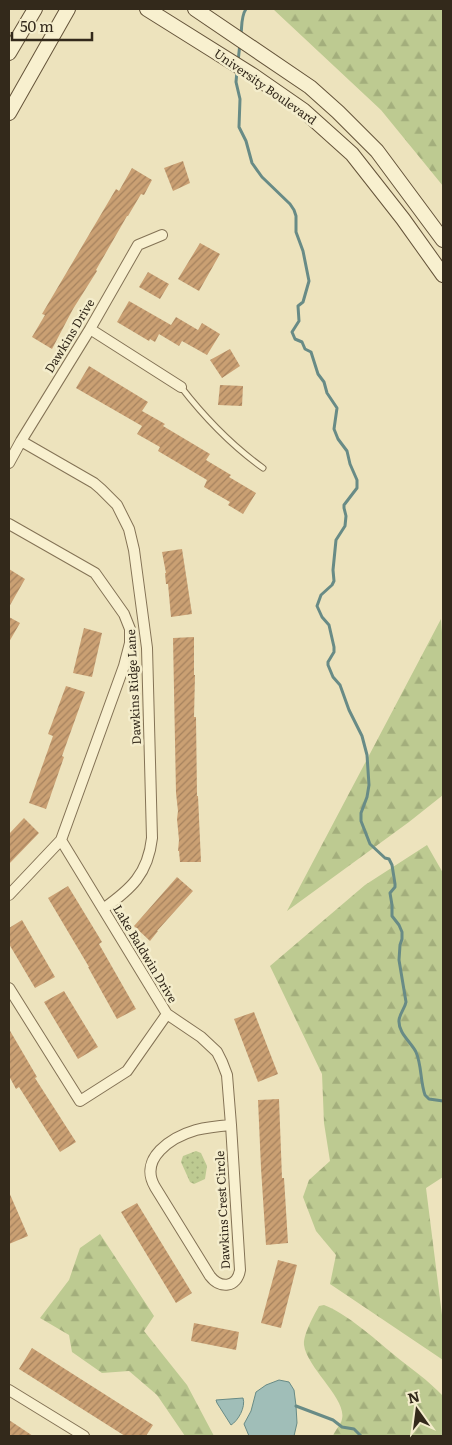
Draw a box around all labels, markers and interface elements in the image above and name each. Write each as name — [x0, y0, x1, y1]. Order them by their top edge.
scale bar — [12, 10, 92, 42]
text: 50 m — [20, 14, 54, 37]
street label: University Boulevard — [211, 44, 321, 129]
street label: Dawkins Drive — [40, 295, 98, 376]
street label: Dawkins Ridge Lane — [121, 629, 145, 745]
street label: Lake Baldwin Drive — [109, 901, 182, 1006]
street label: Dawkins Crest Circle — [210, 1150, 234, 1270]
north arrow — [392, 1385, 442, 1435]
text: N — [405, 1385, 422, 1408]

